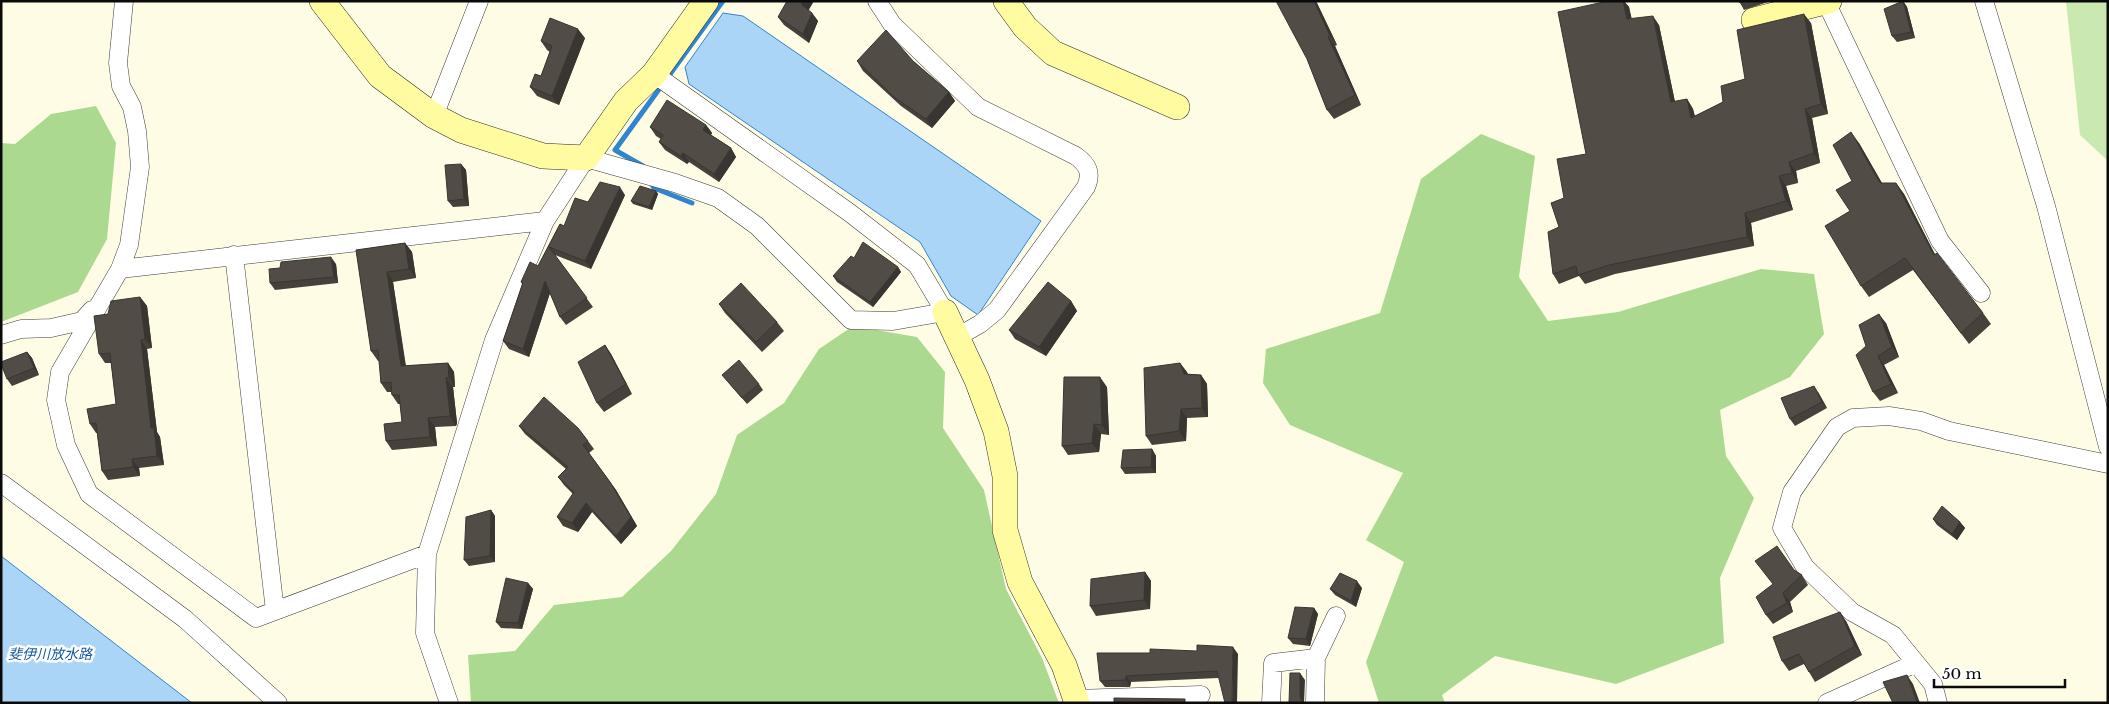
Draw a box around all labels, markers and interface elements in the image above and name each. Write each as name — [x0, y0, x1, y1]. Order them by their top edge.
water label: 斐伊川放水路 — [8, 645, 93, 663]
scale bar — [1934, 656, 2065, 688]
text: 50 m — [1942, 664, 1982, 683]

